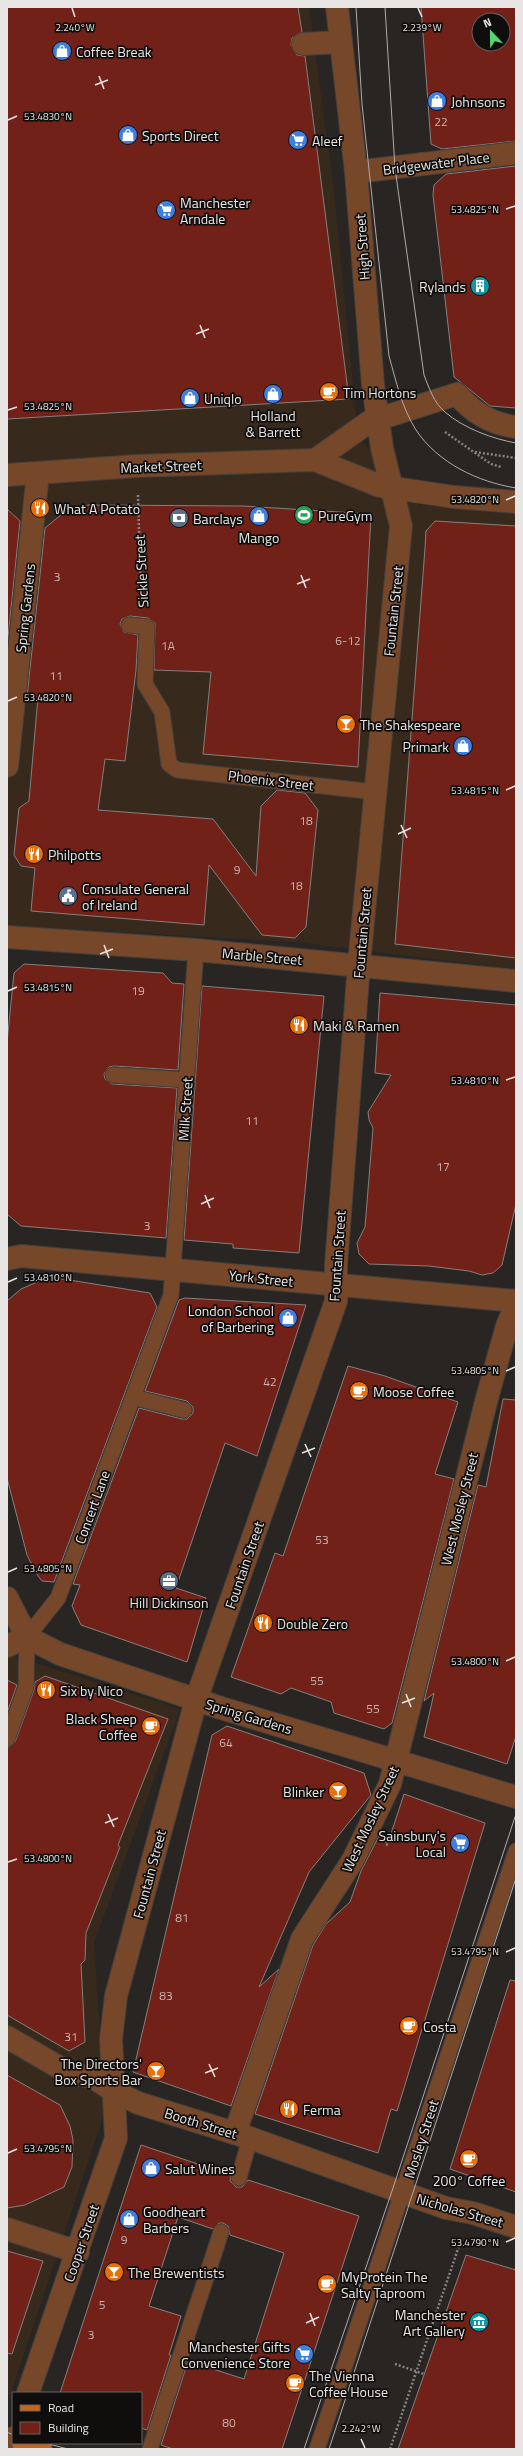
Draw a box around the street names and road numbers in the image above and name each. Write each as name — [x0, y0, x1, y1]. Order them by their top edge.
street label: Bridgewater Place — [381, 146, 491, 180]
street label: High Street — [349, 213, 375, 281]
street label: Market Street — [120, 454, 202, 478]
street label: Sickle Street — [129, 534, 153, 608]
street label: Spring Gardens — [10, 562, 40, 654]
street label: Fountain Street — [378, 565, 408, 657]
street label: Phoenix Street — [227, 764, 315, 796]
street label: Fountain Street — [348, 887, 376, 979]
street label: Marble Street — [221, 942, 303, 970]
street label: Milk Street — [172, 1076, 198, 1142]
street label: Fountain Street — [323, 1210, 351, 1302]
street label: York Street — [228, 1264, 294, 1292]
street label: West Mosley Street — [435, 1450, 483, 1568]
street label: Concert Lane — [69, 1467, 115, 1547]
street label: Fountain Street — [219, 1518, 269, 1611]
street label: Spring Gardens — [203, 1693, 295, 1739]
street label: West Mosley Street — [336, 1762, 404, 1876]
street label: Fountain Street — [127, 1827, 171, 1921]
street label: Mosley Street — [398, 2097, 444, 2181]
street label: Booth Street — [162, 2102, 240, 2144]
street label: Nicholas Street — [414, 2188, 506, 2232]
street label: Cooper Street — [58, 2201, 104, 2285]

